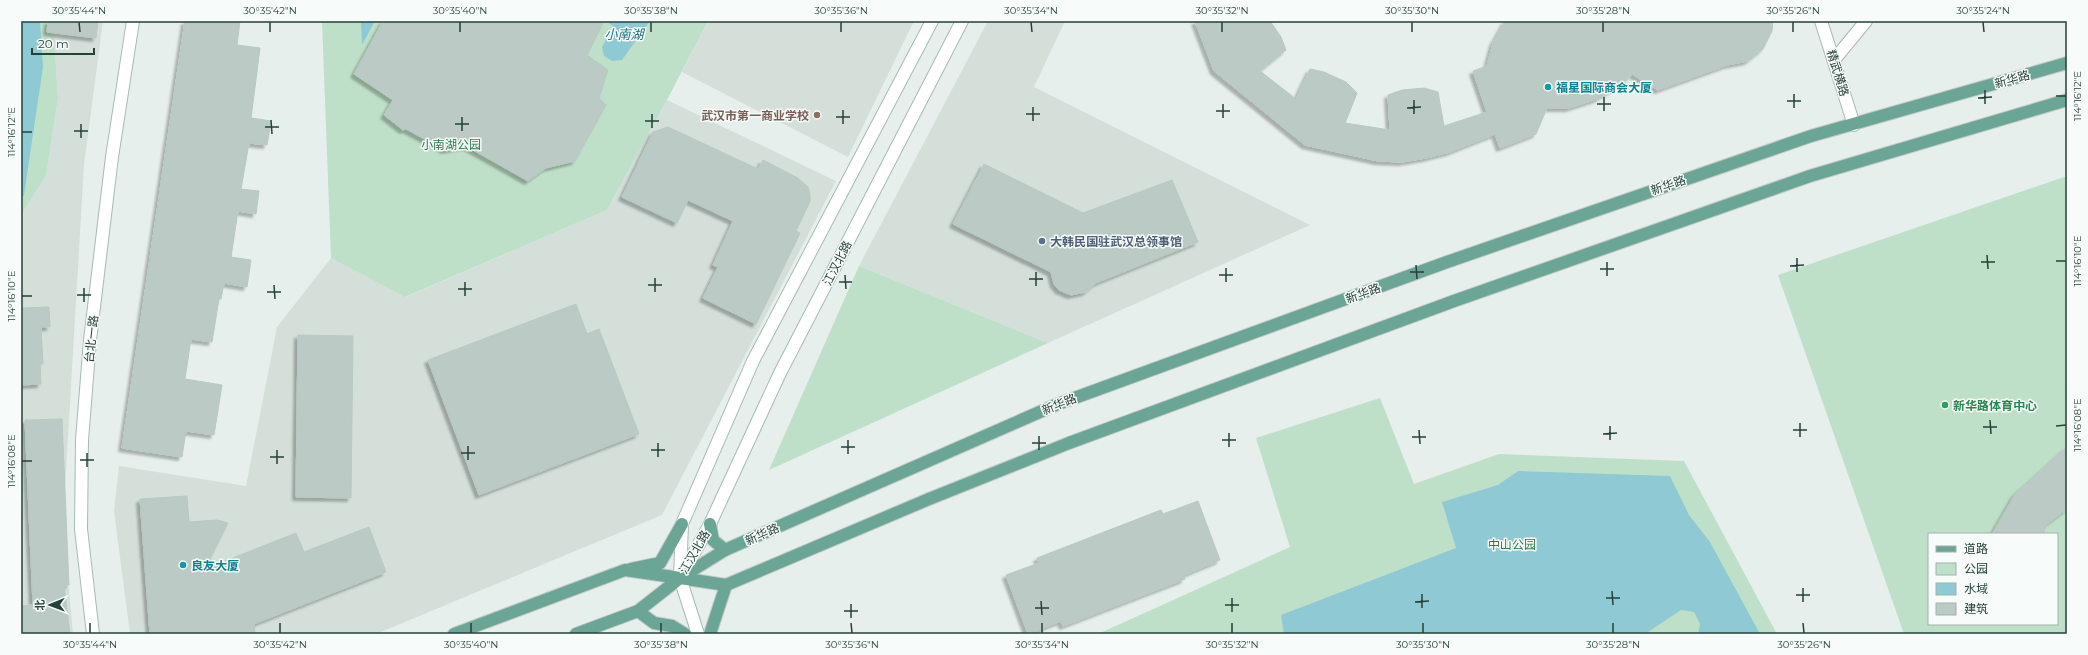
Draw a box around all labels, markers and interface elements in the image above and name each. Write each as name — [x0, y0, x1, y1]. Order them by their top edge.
text: 30°35'44"N — [52, 4, 106, 17]
text: 30°35'42"N — [243, 4, 297, 17]
text: 30°35'40"N — [433, 4, 487, 17]
text: 30°35'38"N — [624, 4, 678, 17]
text: 30°35'36"N — [814, 4, 868, 17]
text: 30°35'34"N — [1004, 4, 1058, 17]
text: 30°35'32"N — [1195, 4, 1249, 17]
text: 30°35'30"N — [1385, 4, 1439, 17]
text: 30°35'28"N — [1576, 4, 1630, 17]
text: 30°35'26"N — [1766, 4, 1820, 17]
text: 30°35'24"N — [1956, 4, 2010, 17]
water label: 小南湖 — [604, 26, 645, 42]
scale bar — [32, 30, 94, 56]
text: 20 m — [38, 36, 69, 51]
street label: 精武横路 — [1824, 48, 1852, 98]
street label: 新华路 — [1993, 67, 2031, 91]
text: 114°16'12"E — [2071, 71, 2084, 121]
place label: 福星国际商会大厦 — [1556, 80, 1652, 95]
marker: 福星国际商会大厦 — [1543, 82, 1553, 92]
text: 114°16'12"E — [5, 107, 18, 157]
place label: 武汉市第一商业学校 — [701, 108, 809, 123]
marker: 武汉市第一商业学校 — [812, 110, 822, 120]
park label: 小南湖公园 — [421, 137, 481, 152]
street label: 新华路 — [1649, 172, 1687, 198]
place label: 大韩民国驻武汉总领事馆 — [1050, 234, 1182, 249]
text: 114°16'10"E — [2071, 235, 2084, 287]
marker: 大韩民国驻武汉总领事馆 — [1037, 236, 1047, 246]
street label: 江汉北路 — [819, 238, 855, 288]
text: 114°16'10"E — [5, 270, 18, 322]
street label: 新华路 — [1344, 280, 1382, 306]
street label: 台北一路 — [81, 314, 101, 364]
street label: 新华路 — [1039, 390, 1079, 418]
place label: 新华路体育中心 — [1953, 398, 2037, 413]
text: 114°16'08"E — [2071, 398, 2084, 452]
marker: 新华路体育中心 — [1940, 400, 1950, 410]
text: 114°16'08"E — [5, 434, 18, 488]
street label: 新华路 — [742, 520, 782, 548]
street label: 江汉北路 — [676, 527, 712, 577]
legend — [1928, 533, 2058, 625]
park label: 中山公园 — [1488, 537, 1536, 552]
text: 道路 — [1964, 541, 1988, 556]
place label: 良友大厦 — [191, 558, 239, 573]
marker: 良友大厦 — [178, 560, 188, 570]
text: 公园 — [1964, 561, 1988, 576]
text: 水域 — [1964, 581, 1988, 596]
north arrow — [30, 585, 70, 625]
text: 北 — [33, 600, 47, 611]
text: 建筑 — [1964, 601, 1988, 616]
text: 30°35'44"N — [63, 638, 117, 651]
text: 30°35'42"N — [253, 638, 307, 651]
text: 30°35'40"N — [444, 638, 498, 651]
text: 30°35'38"N — [634, 638, 688, 651]
text: 30°35'36"N — [825, 638, 879, 651]
text: 30°35'34"N — [1015, 638, 1069, 651]
text: 30°35'32"N — [1205, 638, 1259, 651]
text: 30°35'30"N — [1396, 638, 1450, 651]
text: 30°35'28"N — [1586, 638, 1640, 651]
text: 30°35'26"N — [1777, 638, 1831, 651]

